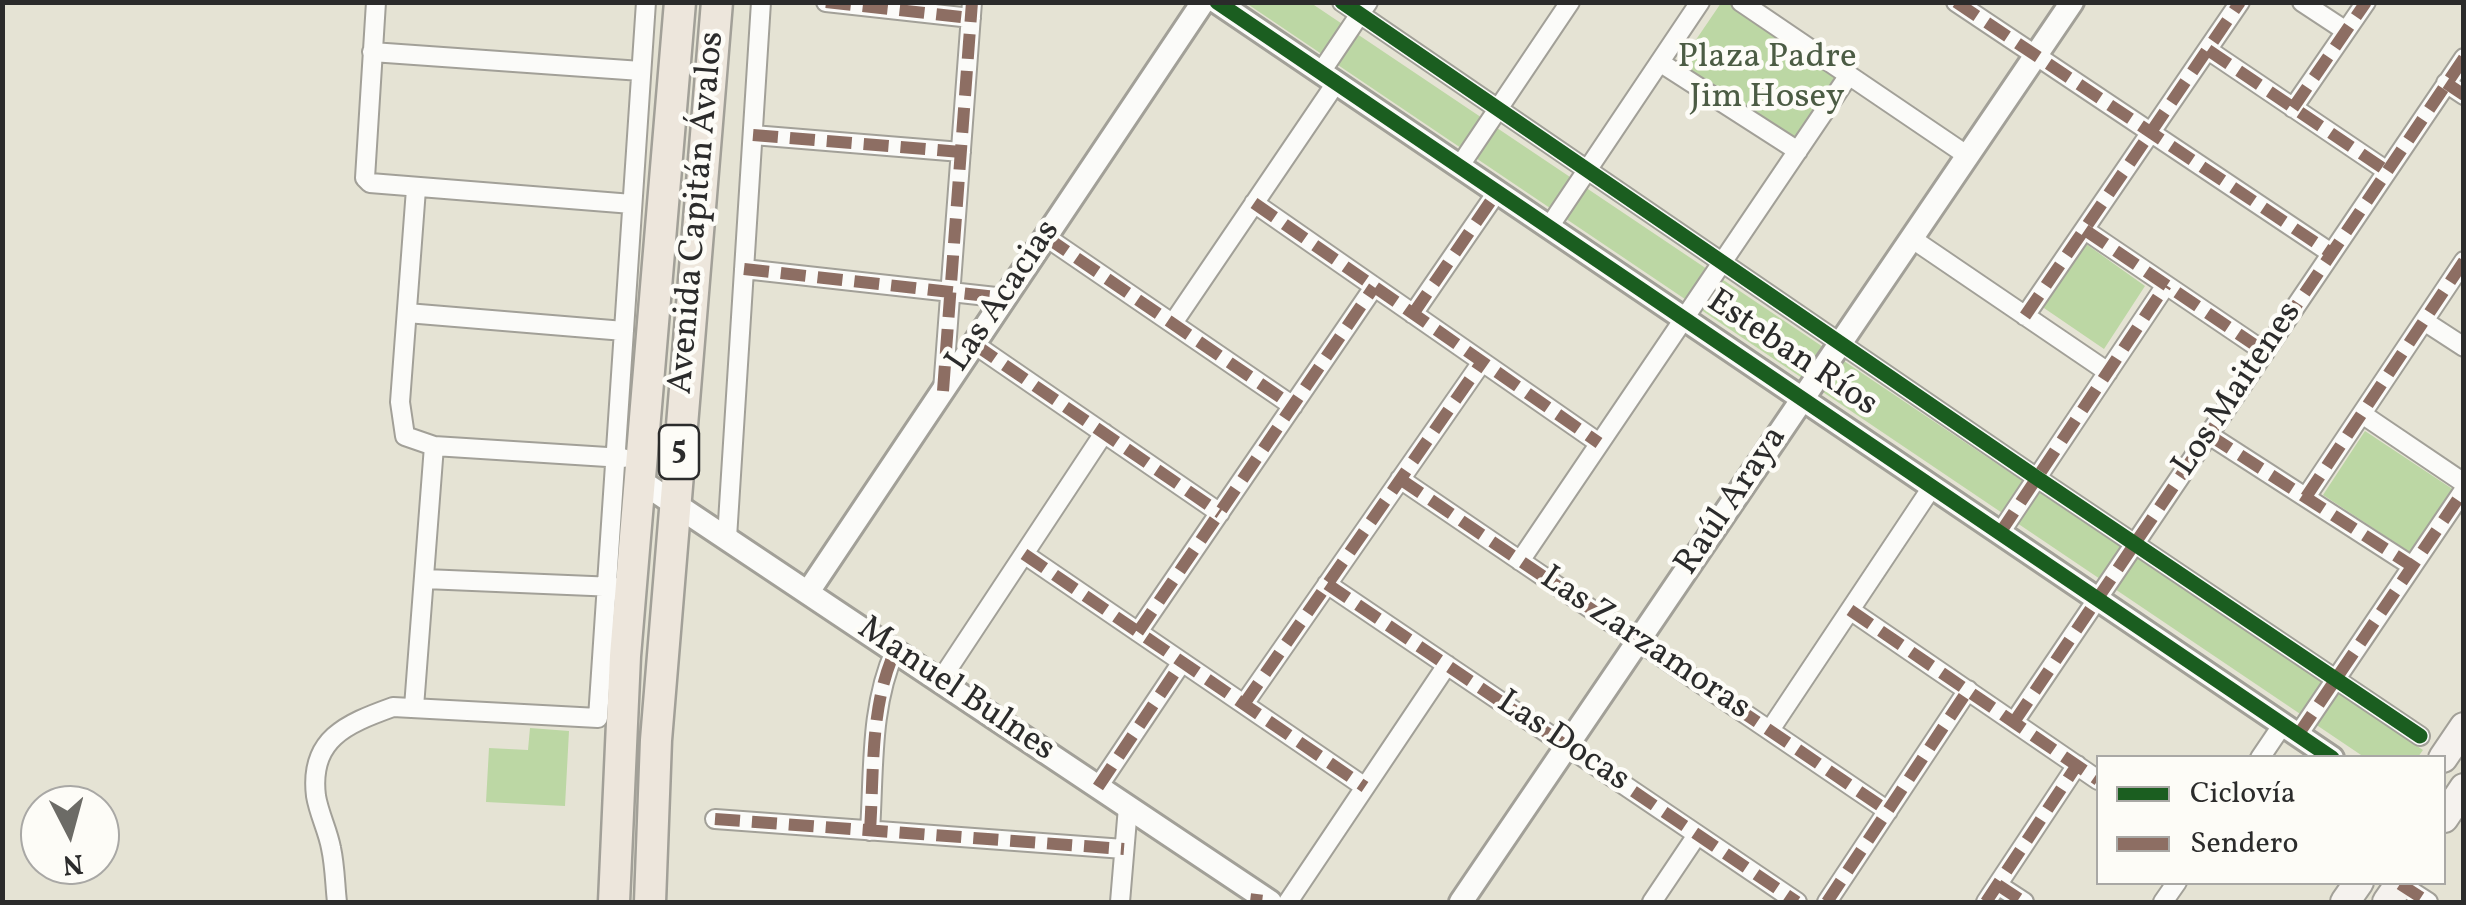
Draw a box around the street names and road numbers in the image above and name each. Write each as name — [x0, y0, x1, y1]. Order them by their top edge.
street label: Avenida Capitán Ávalos — [662, 30, 736, 396]
street label: Las Acacias — [939, 213, 1071, 381]
street label: Esteban Ríos — [1698, 282, 1884, 428]
street label: Los Maitenes — [2165, 295, 2313, 485]
street label: Raúl Araya — [1668, 420, 1798, 584]
road number: 5 — [659, 425, 699, 479]
street label: Las Zarzamoras — [1531, 559, 1757, 731]
street label: Manuel Bulnes — [848, 610, 1062, 772]
street label: Las Docas — [1488, 683, 1636, 803]

